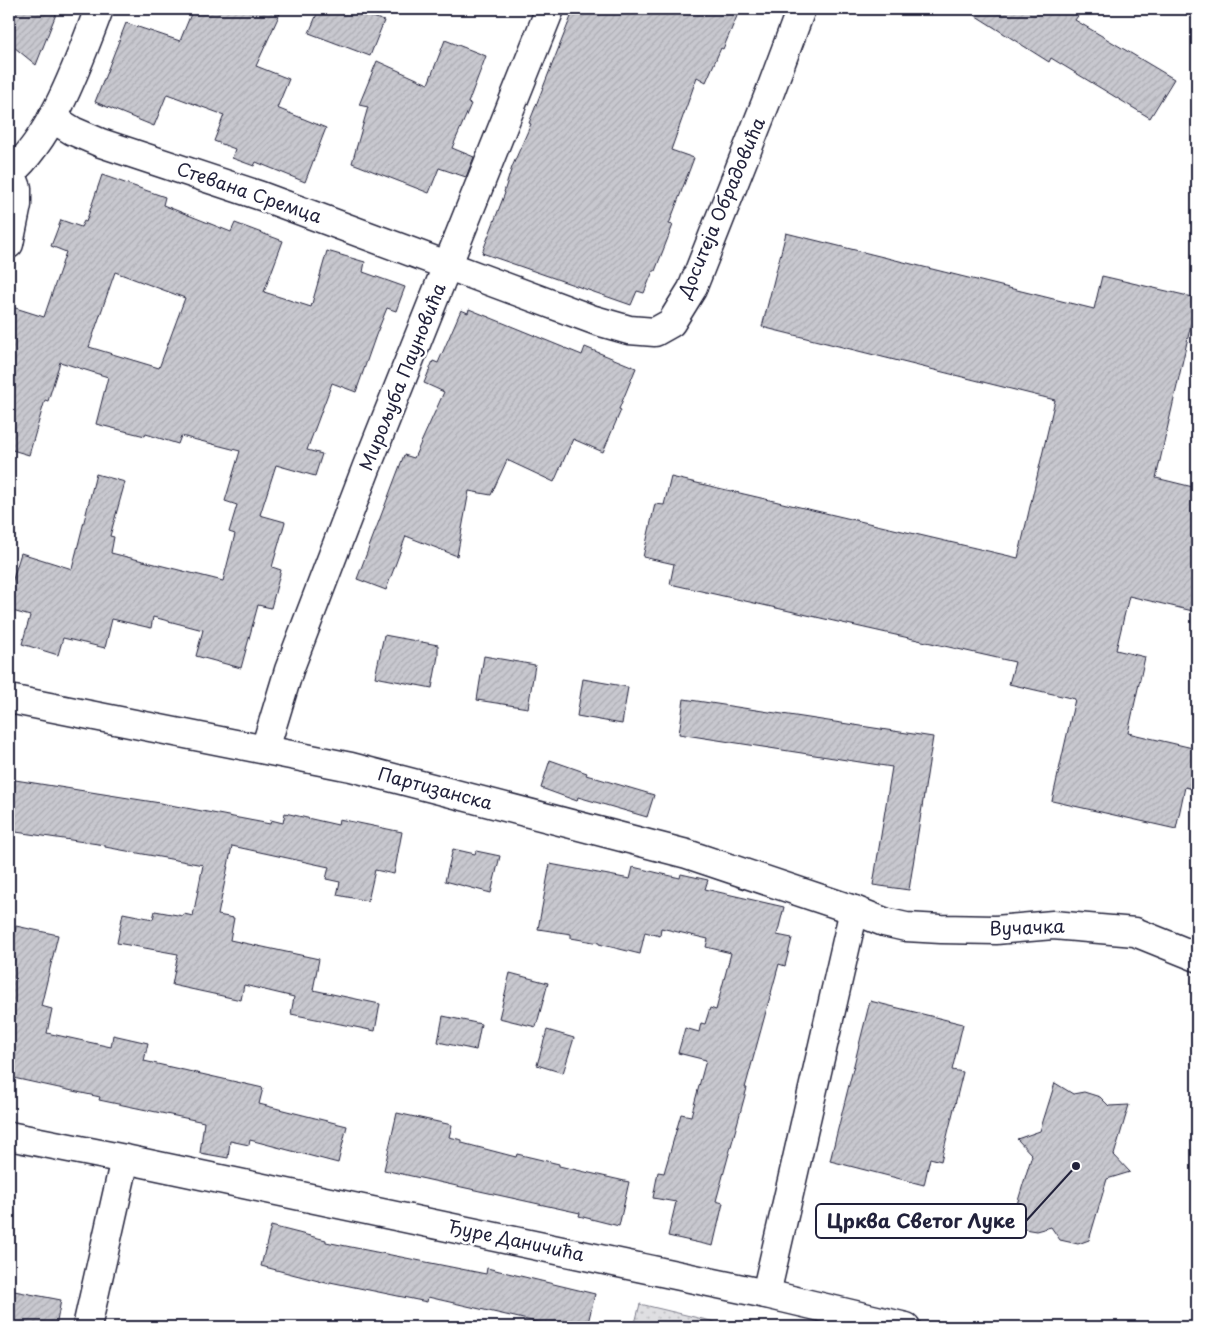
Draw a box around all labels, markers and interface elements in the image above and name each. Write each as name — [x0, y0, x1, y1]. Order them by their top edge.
street label: Доситеја Обрадовића — [670, 112, 771, 303]
street label: Стевана Сремца — [173, 154, 326, 229]
street label: Мирољуба Пауновића — [352, 278, 452, 474]
street label: Партизанска — [375, 759, 496, 816]
street label: Вучачка — [989, 912, 1066, 941]
callout: Црква Светог Луке — [816, 1204, 1026, 1238]
text: Црква Светог Луке — [827, 1206, 1015, 1234]
street label: Ђуре Даничића — [446, 1212, 588, 1267]

